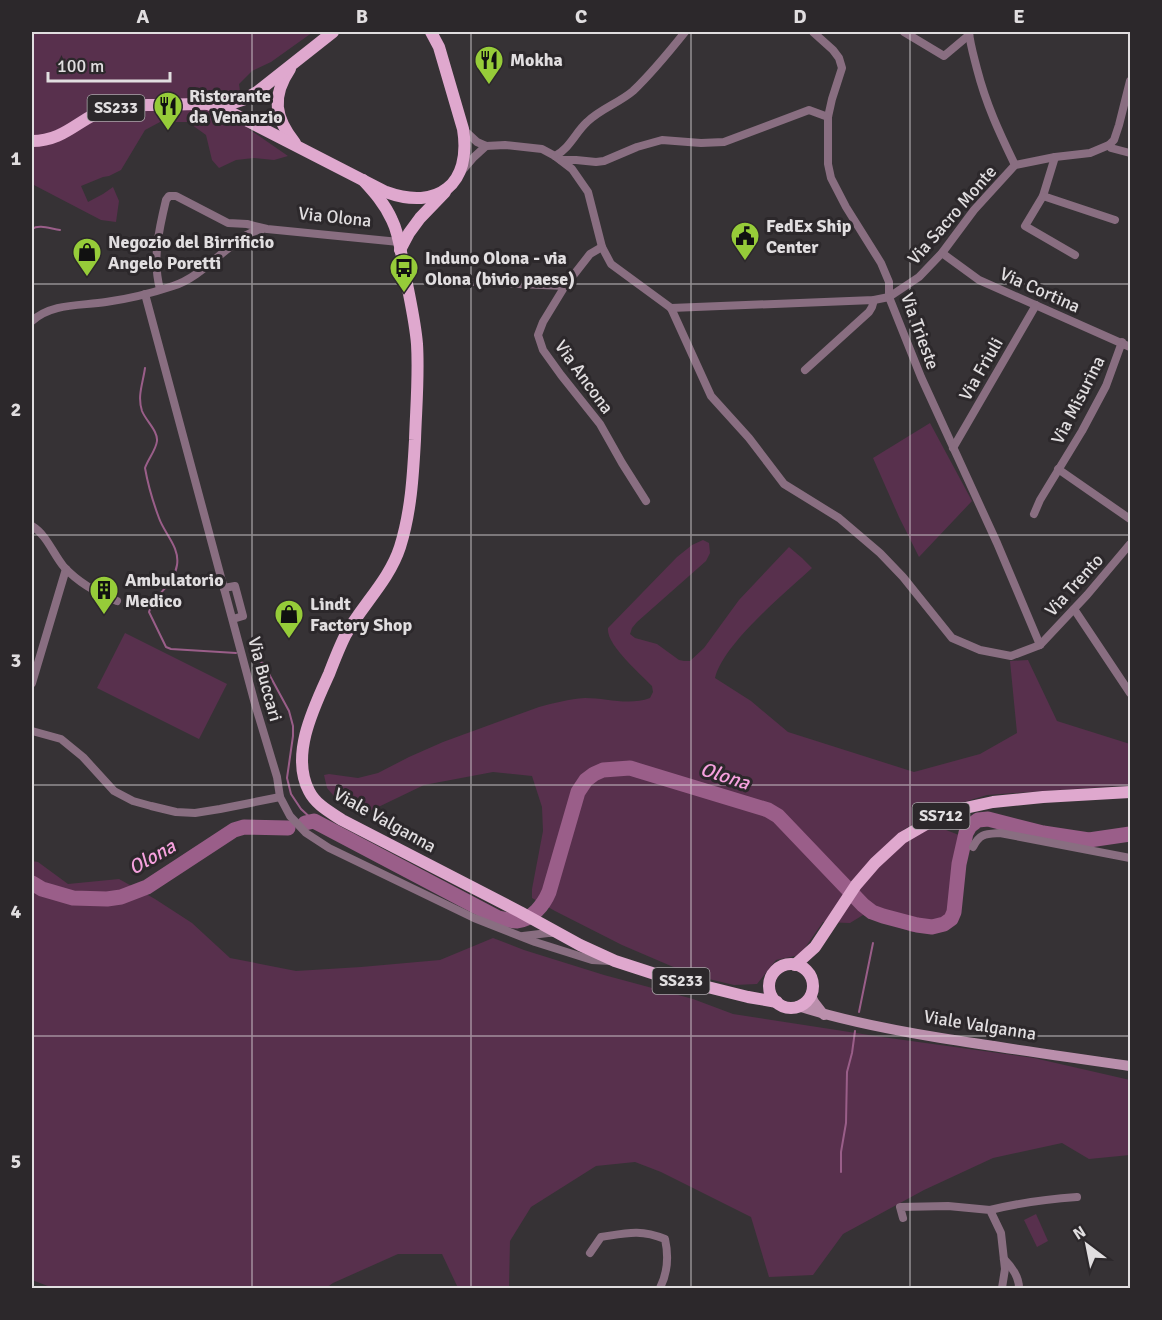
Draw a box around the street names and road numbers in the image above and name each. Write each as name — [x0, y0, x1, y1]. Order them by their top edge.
road number: SS233 — [88, 95, 144, 121]
street label: Via Sacro Monte — [903, 161, 1001, 269]
street label: Via Olona — [297, 202, 373, 232]
street label: Via Cortina — [996, 263, 1084, 317]
street label: Via Trieste — [896, 290, 944, 372]
street label: Via Friuli — [954, 334, 1008, 404]
street label: Via Ancona — [550, 336, 618, 418]
street label: Via Misurina — [1046, 352, 1110, 448]
street label: Via Trento — [1040, 549, 1108, 621]
street label: Via Buccari — [243, 634, 287, 724]
street label: Viale Valganna — [330, 783, 440, 857]
road number: SS712 — [912, 803, 970, 829]
road number: SS233 — [652, 968, 710, 994]
street label: Viale Valganna — [922, 1005, 1038, 1045]

